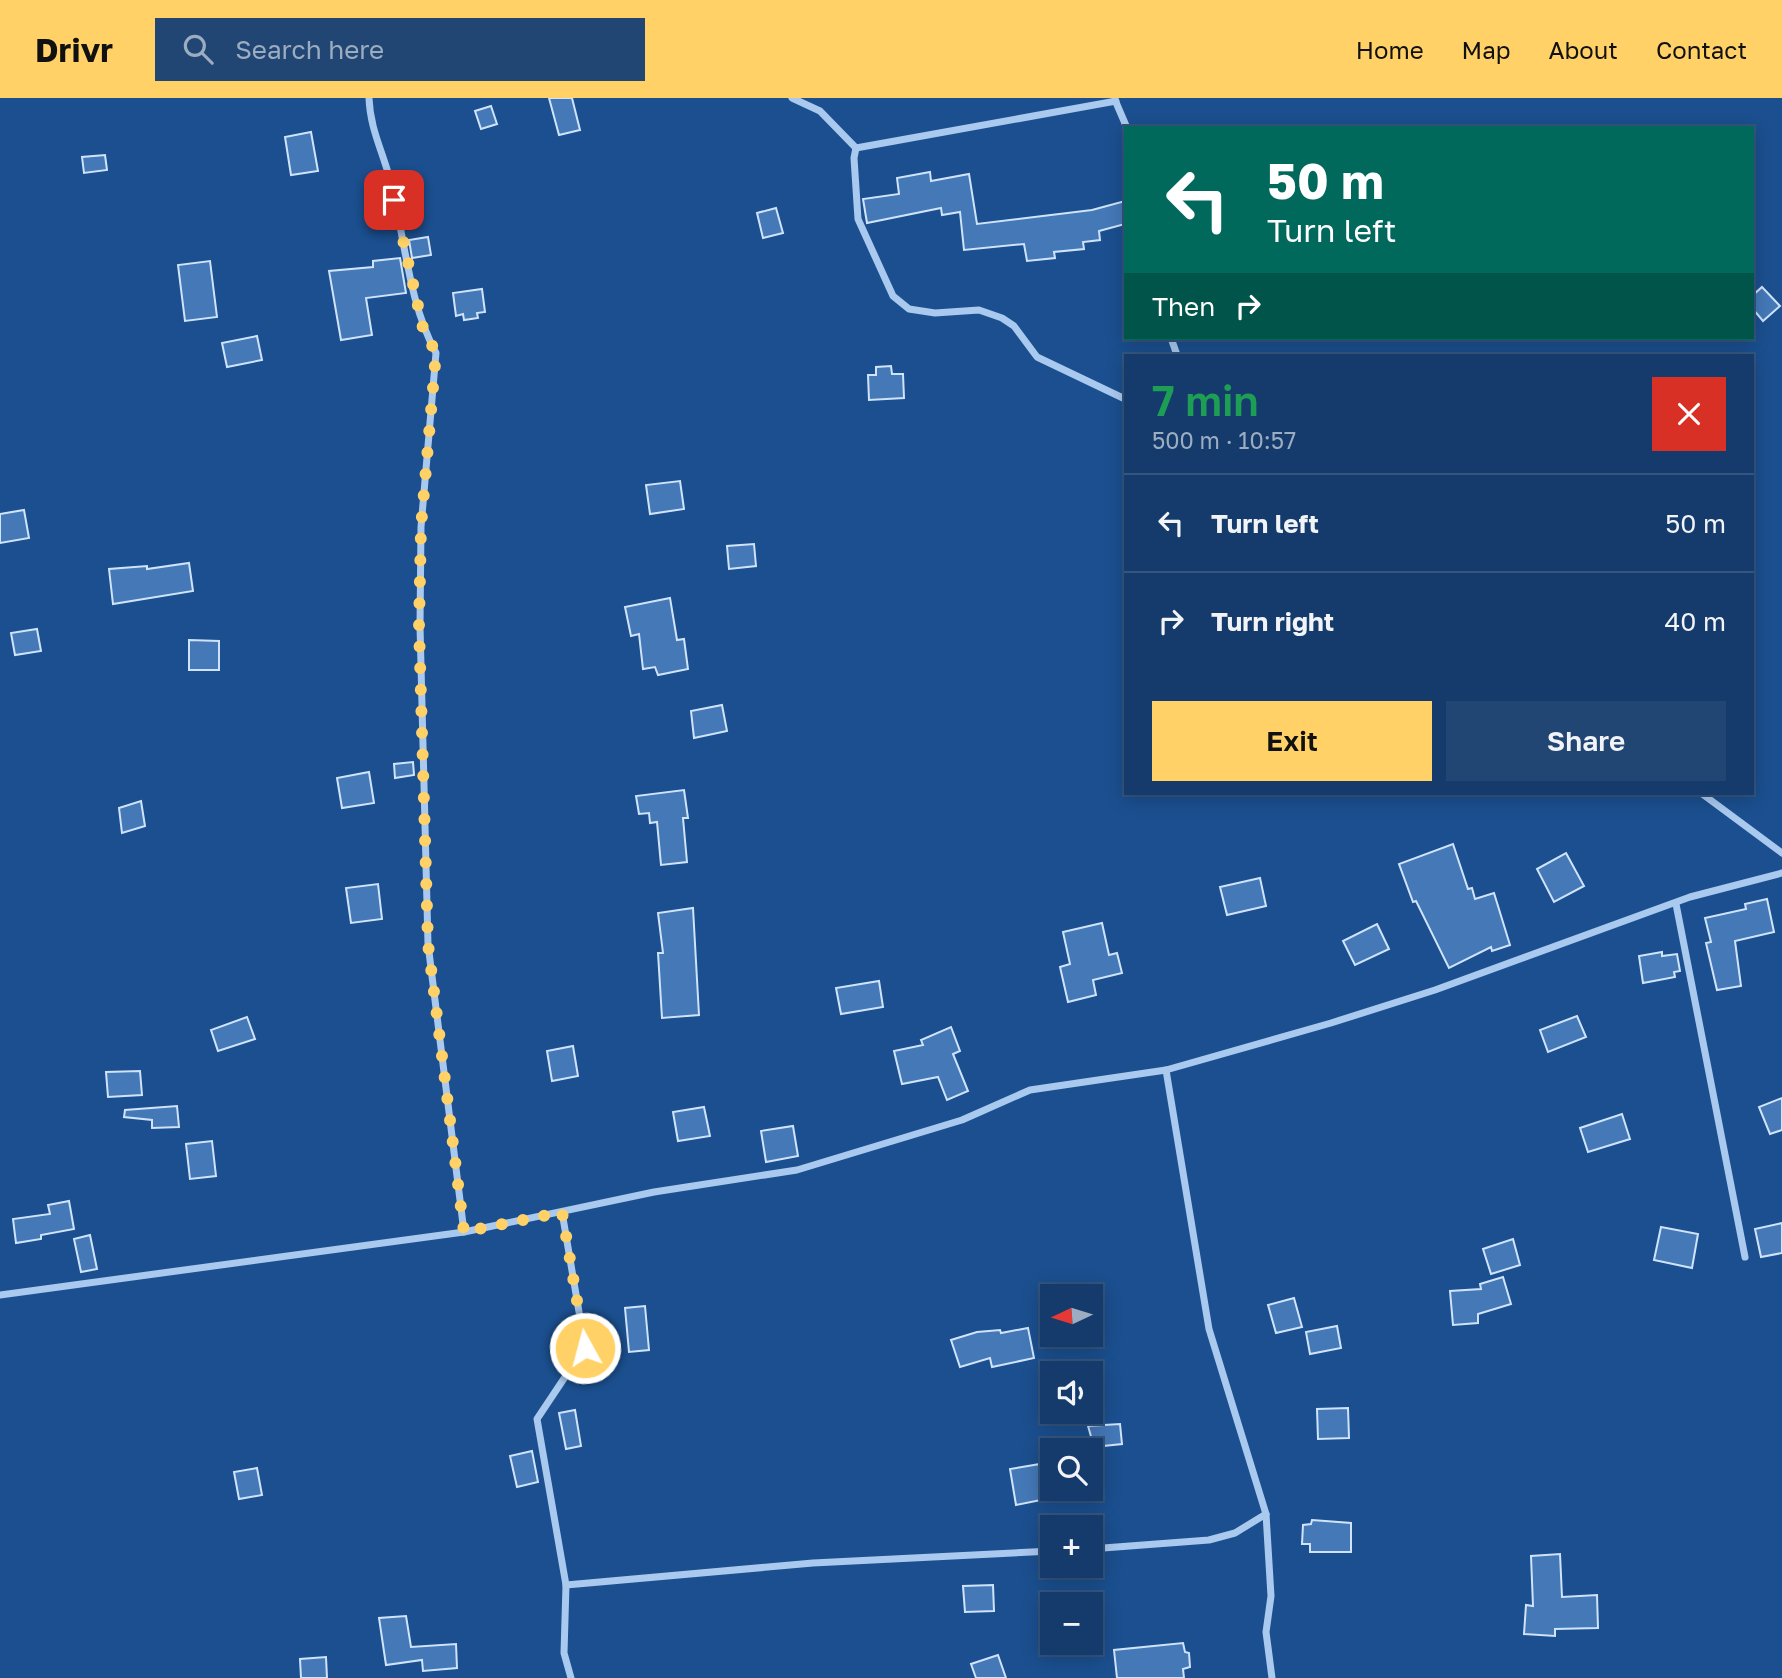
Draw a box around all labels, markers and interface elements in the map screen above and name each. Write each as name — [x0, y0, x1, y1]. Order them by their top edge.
search box — [155, 18, 645, 81]
text: Drivr — [35, 30, 113, 69]
icon: search — [179, 30, 217, 68]
text: Search here — [235, 34, 384, 65]
text: Home — [1356, 35, 1424, 64]
text: Map — [1462, 35, 1511, 64]
text: About — [1549, 35, 1618, 64]
text: Contact — [1656, 35, 1747, 64]
text: 50 m — [1267, 151, 1384, 210]
icon: left — [1152, 154, 1243, 245]
pin — [364, 170, 424, 230]
icon: arrive — [375, 181, 413, 219]
text: Turn left — [1267, 211, 1396, 249]
icon: right — [1229, 287, 1267, 325]
text: Then — [1152, 291, 1215, 322]
text: 7 min — [1152, 375, 1259, 425]
button: close — [1652, 377, 1726, 451]
text: 500 m · 10:57 — [1152, 426, 1296, 454]
icon: left — [1152, 504, 1190, 542]
text: Turn left — [1211, 508, 1319, 539]
text: 50 m — [1665, 508, 1726, 539]
icon: right — [1152, 602, 1190, 640]
text: Turn right — [1211, 606, 1334, 637]
text: 40 m — [1665, 606, 1726, 637]
button: Exit — [1152, 701, 1432, 781]
button: Share — [1446, 701, 1726, 781]
north arrow — [1040, 1284, 1102, 1348]
map controls — [1040, 1284, 1103, 1655]
position arrow — [548, 1311, 622, 1385]
button: sound — [1040, 1361, 1103, 1424]
button: search — [1040, 1438, 1103, 1501]
button: + — [1040, 1515, 1103, 1578]
button: − — [1040, 1592, 1103, 1655]

